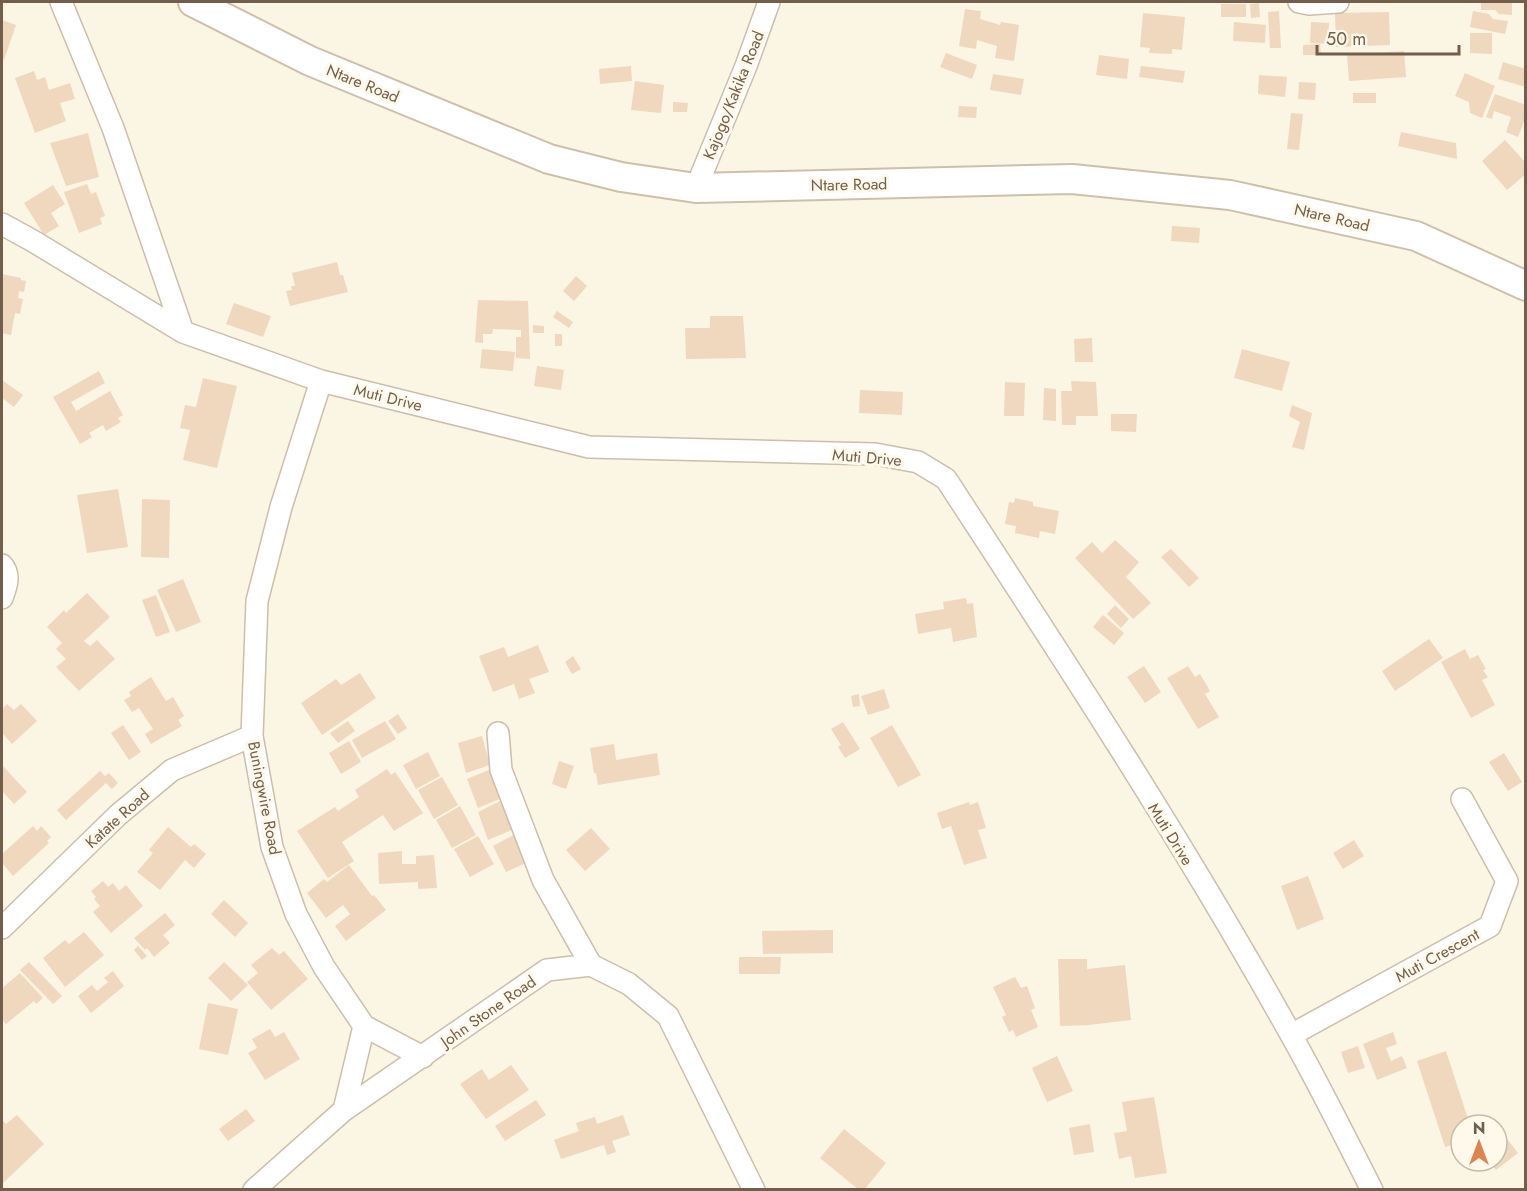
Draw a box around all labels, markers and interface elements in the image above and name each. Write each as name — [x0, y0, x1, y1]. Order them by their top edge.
scale bar — [1317, 18, 1460, 56]
text: 50 m — [1326, 26, 1366, 52]
street label: Kajogo/Kakika Road — [697, 27, 770, 163]
street label: Ntare Road — [323, 58, 403, 109]
street label: Ntare Road — [810, 172, 888, 197]
street label: Ntare Road — [1292, 198, 1372, 237]
street label: Muti Drive — [351, 378, 424, 417]
street label: Muti Drive — [831, 443, 903, 472]
street label: Buningwire Road — [242, 739, 287, 857]
street label: Katate Road — [80, 783, 155, 854]
street label: Muti Drive — [1142, 799, 1199, 870]
street label: Muti Crescent — [1391, 923, 1484, 988]
street label: John Stone Road — [434, 970, 541, 1054]
north arrow — [1449, 1113, 1509, 1173]
text: N — [1473, 1117, 1485, 1140]

